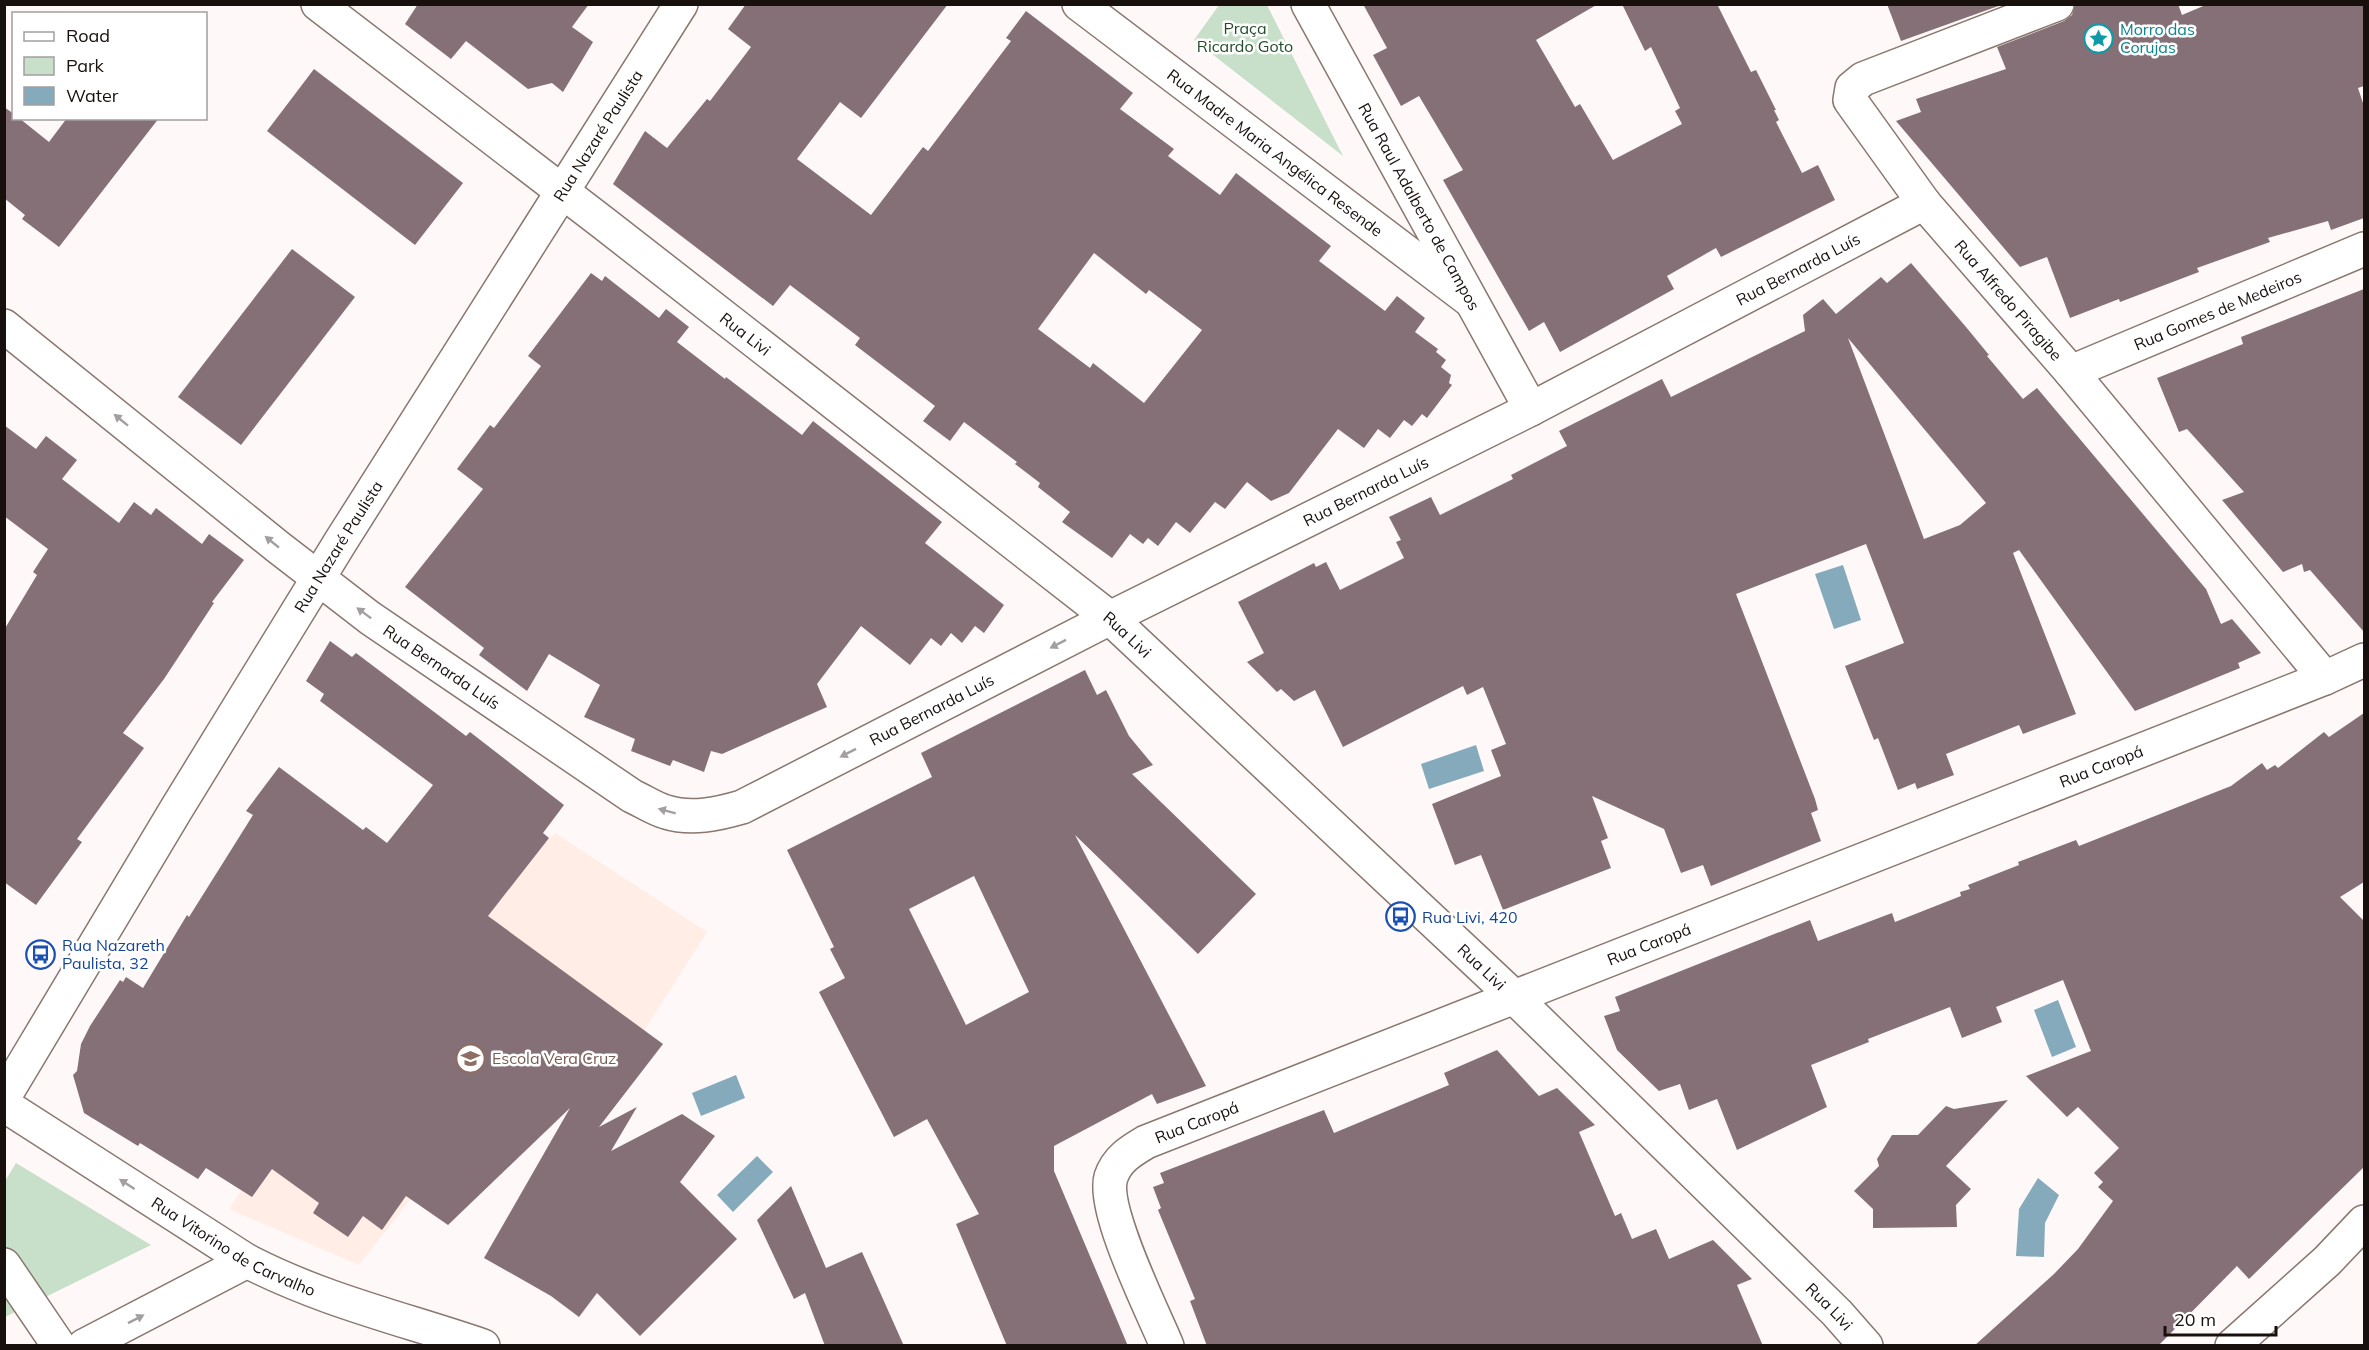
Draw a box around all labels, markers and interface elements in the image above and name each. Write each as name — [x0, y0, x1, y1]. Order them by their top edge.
legend — [12, 12, 207, 120]
park label: Praça Ricardo Goto — [1197, 18, 1293, 56]
place label: Morro das Corujas — [2120, 19, 2195, 57]
place icon: Morro das Corujas — [2083, 22, 2115, 54]
text: Road — [66, 24, 110, 47]
text: Park — [66, 54, 105, 77]
street label: Rua Madre Maria Angélica Resende — [1163, 64, 1387, 241]
street label: Rua Nazaré Paulista — [549, 66, 647, 205]
text: Water — [66, 84, 119, 107]
street label: Rua Raul Adalberto de Campos — [1354, 99, 1485, 314]
street label: Rua Bernarda Luís — [1733, 228, 1863, 310]
street label: Rua Alfredo Piragibe — [1950, 236, 2067, 365]
street label: Rua Gomes de Medeiros — [2131, 266, 2304, 354]
street label: Rua Livi — [716, 308, 775, 360]
one-way arrow — [113, 413, 129, 426]
street label: Rua Bernarda Luís — [1300, 452, 1432, 531]
street label: Rua Nazaré Paulista — [290, 477, 387, 616]
one-way arrow — [265, 537, 280, 549]
street label: Rua Livi — [1099, 607, 1156, 662]
one-way arrow — [357, 608, 372, 620]
street label: Rua Bernarda Luís — [379, 620, 504, 714]
one-way arrow — [1050, 640, 1067, 649]
street label: Rua Bernarda Luís — [866, 669, 997, 750]
street label: Rua Caropá — [2056, 741, 2146, 792]
one-way arrow — [839, 748, 856, 758]
one-way arrow — [658, 806, 676, 815]
bus stop icon: Rua Livi, 420 — [1385, 901, 1417, 933]
place label: Rua Livi, 420 — [1422, 907, 1518, 927]
street label: Rua Caropá — [1604, 919, 1694, 970]
place label: Rua Nazareth Paulista, 32 — [62, 935, 165, 973]
bus stop icon: Rua Nazareth Paulista, 32 — [25, 938, 57, 970]
street label: Rua Livi — [1454, 939, 1510, 994]
school or university icon: Escola Vera Cruz — [455, 1042, 487, 1074]
place label: Escola Vera Cruz — [492, 1048, 616, 1068]
street label: Rua Caropá — [1152, 1097, 1241, 1148]
one-way arrow — [119, 1179, 135, 1190]
street label: Rua Vitorino de Carvalho — [148, 1192, 318, 1300]
street label: Rua Livi — [1802, 1278, 1857, 1334]
scale bar — [2165, 1299, 2276, 1337]
text: 20 m — [2174, 1308, 2216, 1331]
one-way arrow — [127, 1314, 144, 1323]

